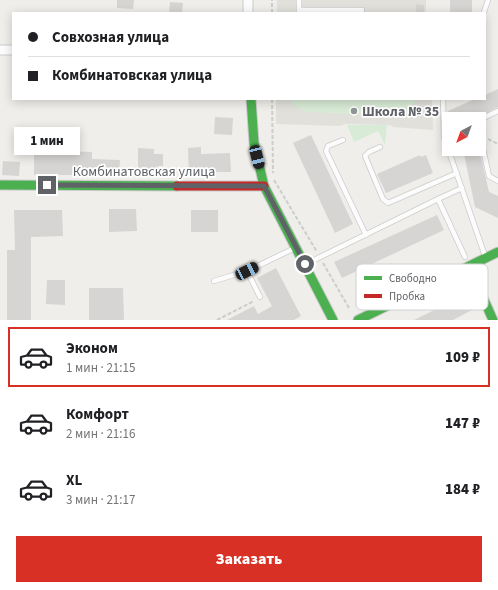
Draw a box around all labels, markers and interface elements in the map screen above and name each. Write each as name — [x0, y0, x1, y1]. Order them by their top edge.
text: Совхозная улица — [52, 27, 169, 48]
text: Комбинатовская улица — [52, 65, 212, 86]
place label: Школа № 35 — [362, 102, 439, 122]
marker: Школа № 35 — [349, 106, 359, 116]
north arrow — [442, 112, 486, 156]
map controls — [442, 112, 486, 156]
callout: 1 мин — [14, 127, 80, 155]
text: 1 мин — [30, 132, 64, 150]
car — [248, 144, 266, 170]
street label: Комбинатовская улица — [73, 162, 215, 182]
route end — [38, 176, 56, 194]
route start — [296, 255, 314, 273]
car — [234, 260, 260, 282]
legend — [356, 264, 488, 310]
text: Свободно — [389, 271, 437, 286]
text: Пробка — [389, 289, 425, 304]
text: Эконом — [66, 338, 118, 359]
icon: car — [18, 339, 54, 375]
text: 109 ₽ — [445, 347, 480, 368]
text: 1 мин · 21:15 — [66, 359, 135, 377]
text: Комфорт — [66, 404, 129, 425]
icon: car — [18, 405, 54, 441]
text: 147 ₽ — [445, 413, 480, 434]
text: 2 мин · 21:16 — [66, 425, 135, 443]
text: XL — [66, 470, 82, 491]
icon: car — [18, 471, 54, 507]
text: 184 ₽ — [445, 479, 480, 500]
text: 3 мин · 21:17 — [66, 491, 135, 509]
button: Заказать — [16, 536, 482, 582]

